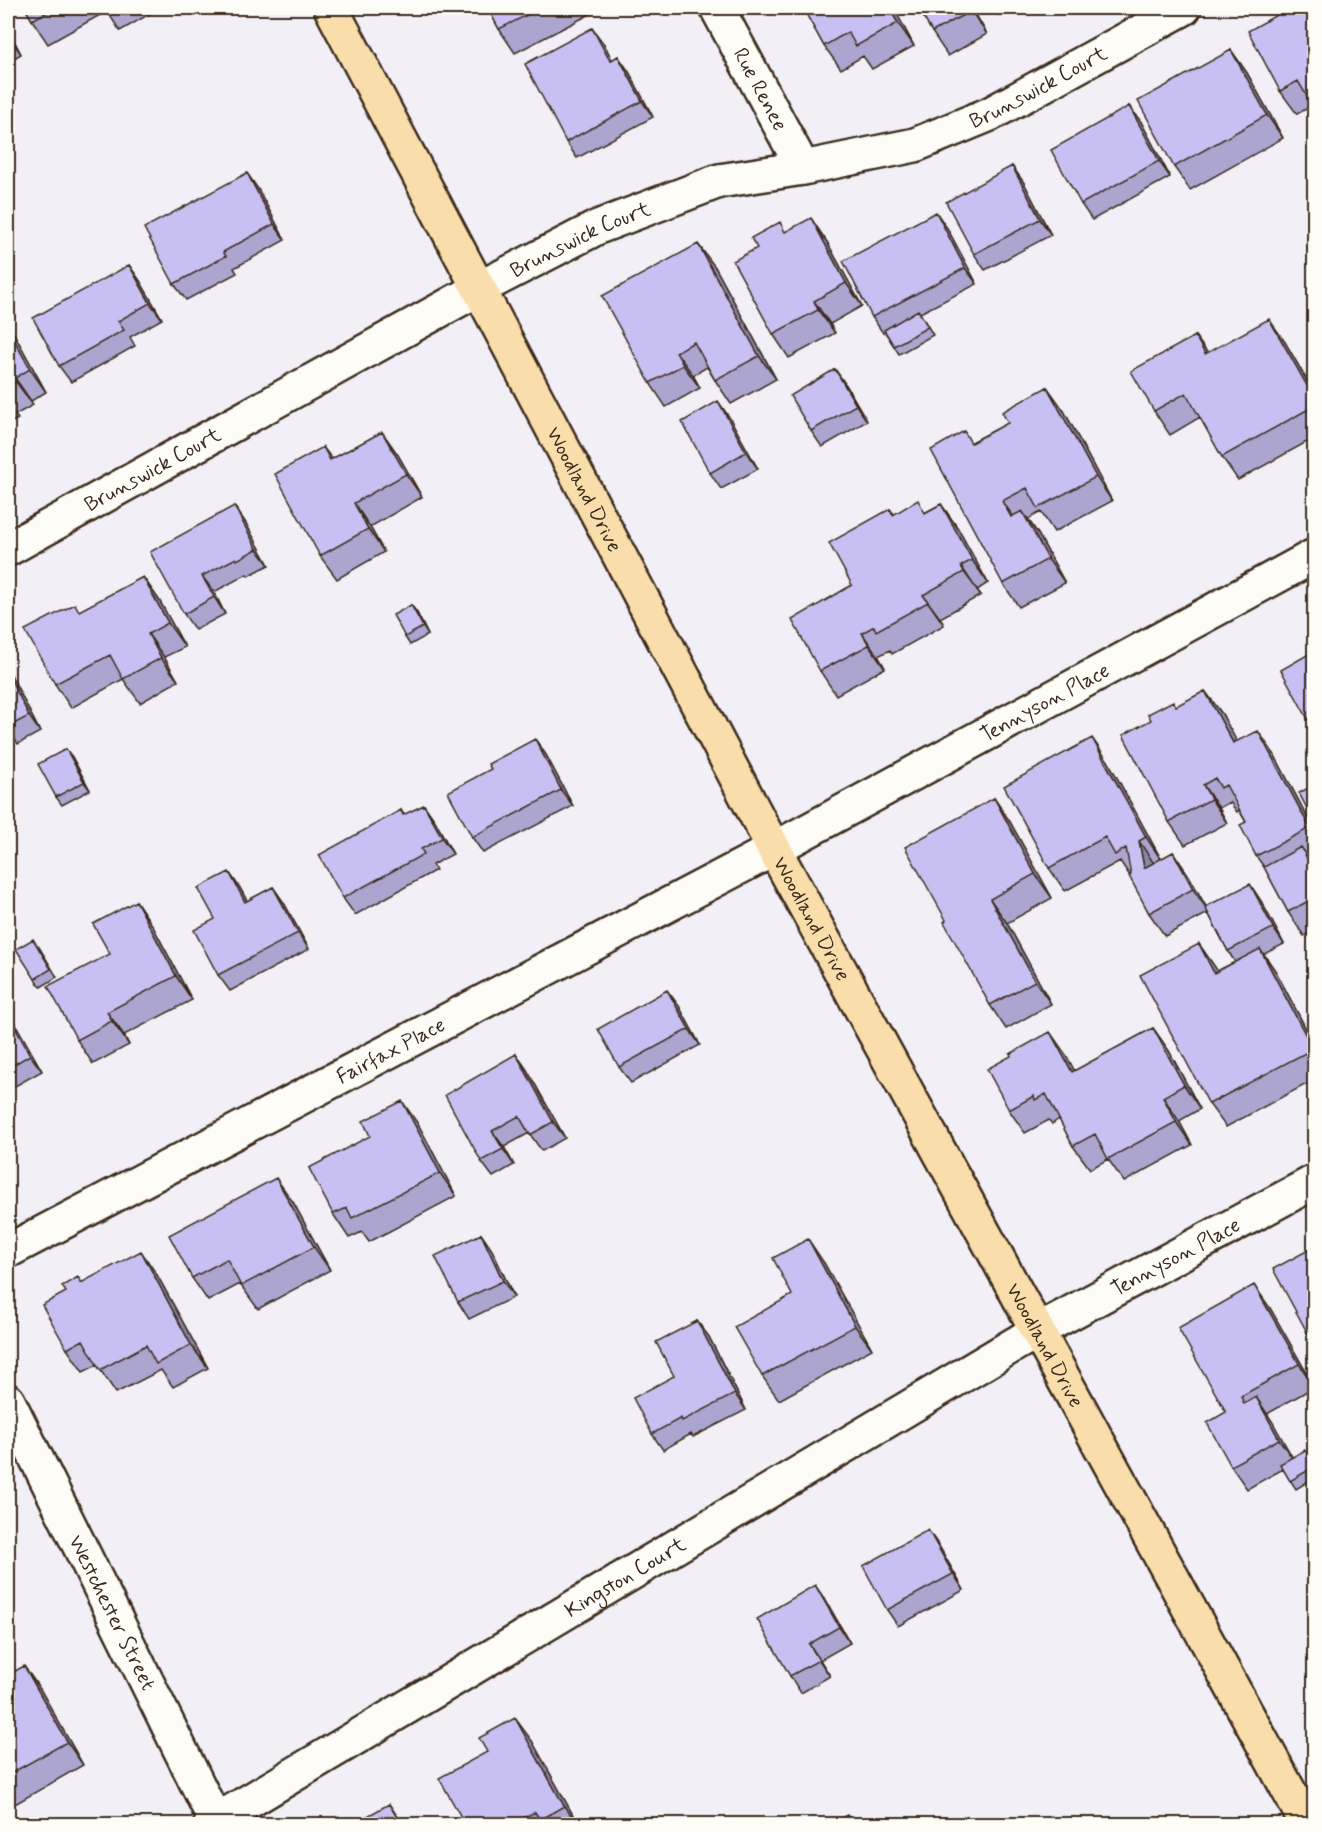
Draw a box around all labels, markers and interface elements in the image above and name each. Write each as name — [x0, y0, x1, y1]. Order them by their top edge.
street label: Brunswick Court — [965, 39, 1113, 136]
street label: Rue Renee — [726, 43, 793, 136]
street label: Brunswick Court — [506, 195, 655, 285]
street label: Brunswick Court — [80, 421, 227, 519]
street label: Woodland Drive — [539, 422, 628, 557]
street label: Tennyson Place — [976, 657, 1115, 749]
street label: Woodland Drive — [766, 852, 857, 987]
street label: Fairfax Place — [332, 1011, 450, 1091]
street label: Tennyson Place — [1106, 1211, 1245, 1304]
street label: Woodland Drive — [999, 1278, 1090, 1413]
street label: Westchester Street — [61, 1531, 162, 1696]
street label: Kingston Court — [560, 1531, 692, 1625]

